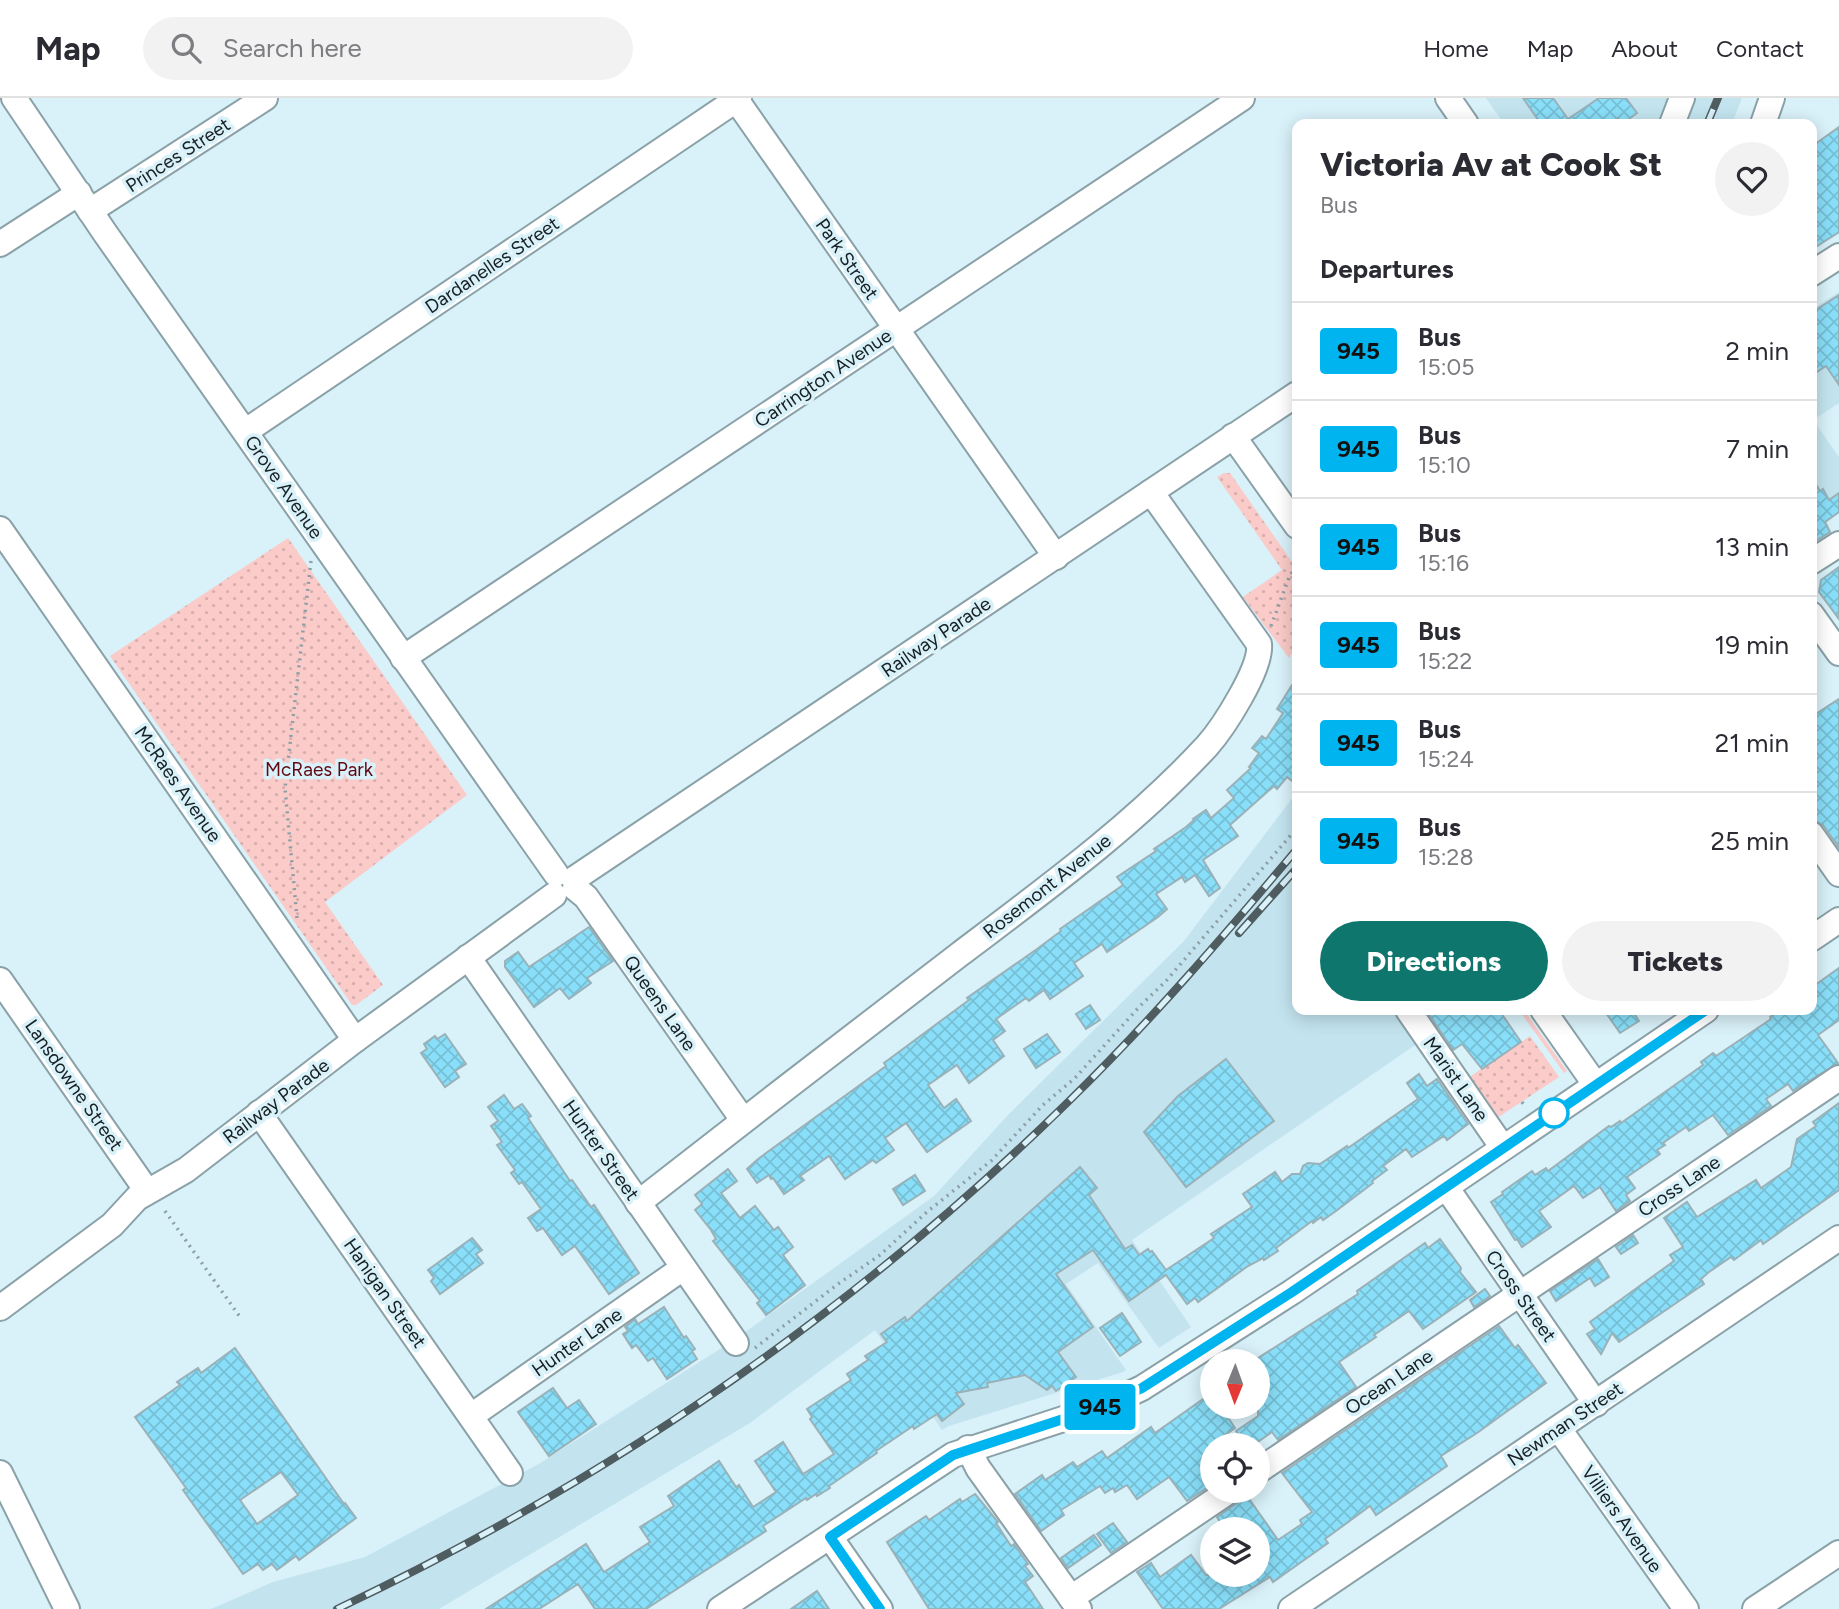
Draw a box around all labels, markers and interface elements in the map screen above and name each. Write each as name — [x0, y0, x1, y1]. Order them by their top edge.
search box — [143, 17, 633, 80]
text: Map — [35, 29, 101, 68]
icon: search — [167, 29, 205, 67]
text: Search here — [223, 32, 362, 64]
text: Home — [1423, 34, 1489, 63]
text: Map — [1527, 34, 1573, 63]
text: About — [1611, 34, 1678, 63]
text: Contact — [1716, 34, 1804, 63]
street label: Princes Street — [122, 113, 234, 197]
button: heart — [1715, 142, 1789, 216]
text: Victoria Av at Cook St — [1320, 145, 1662, 184]
text: Bus — [1320, 191, 1358, 219]
street label: Dardanelles Street — [421, 212, 563, 318]
street label: Park Street — [811, 214, 883, 304]
text: Departures — [1320, 253, 1454, 285]
text: Bus — [1418, 321, 1461, 353]
street label: Carrington Avenue — [750, 324, 896, 432]
text: 2 min — [1725, 335, 1789, 367]
text: 945 — [1337, 336, 1380, 365]
text: 15:05 — [1418, 353, 1475, 381]
text: Bus — [1418, 419, 1461, 451]
street label: Grove Avenue — [240, 431, 328, 543]
text: 7 min — [1726, 433, 1789, 465]
text: 945 — [1337, 434, 1380, 463]
text: 15:10 — [1418, 451, 1471, 479]
text: Bus — [1418, 517, 1461, 549]
text: 13 min — [1715, 531, 1789, 563]
text: 945 — [1337, 532, 1380, 561]
text: 15:16 — [1418, 549, 1469, 577]
street label: Railway Parade — [877, 592, 995, 682]
text: Bus — [1418, 615, 1461, 647]
text: 19 min — [1714, 629, 1789, 661]
text: 945 — [1337, 630, 1380, 659]
text: 15:22 — [1418, 647, 1472, 675]
text: Bus — [1418, 713, 1461, 745]
street label: McRaes Avenue — [130, 722, 226, 846]
text: 21 min — [1715, 727, 1789, 759]
text: 945 — [1337, 728, 1380, 757]
text: 15:24 — [1418, 745, 1474, 773]
park label: McRaes Park — [265, 758, 374, 781]
text: Bus — [1418, 811, 1461, 843]
text: 25 min — [1710, 825, 1789, 857]
text: 945 — [1337, 826, 1380, 855]
street label: Rosemont Avenue — [978, 829, 1116, 943]
text: 15:28 — [1418, 843, 1474, 871]
button: Directions — [1320, 921, 1548, 1001]
button: Tickets — [1562, 921, 1789, 1001]
street label: Queens Lane — [619, 951, 701, 1055]
street label: Lansdowne Street — [20, 1015, 128, 1155]
street label: Marist Lane — [1419, 1032, 1493, 1126]
street label: Railway Parade — [218, 1054, 334, 1148]
street label: Hunter Street — [558, 1095, 644, 1205]
unlabelled marker — [1539, 1098, 1569, 1128]
street label: Cross Lane — [1634, 1150, 1724, 1222]
street label: Hanigan Street — [339, 1234, 431, 1352]
street label: Cross Street — [1481, 1246, 1561, 1346]
street label: Hunter Lane — [528, 1303, 626, 1381]
street label: Ocean Lane — [1341, 1344, 1437, 1420]
north arrow — [1200, 1349, 1270, 1419]
map controls — [1200, 1349, 1270, 1587]
street label: Newman Street — [1503, 1377, 1627, 1471]
line badge: 945 — [1060, 1384, 1140, 1430]
text: 945 — [1078, 1392, 1122, 1421]
button: locate — [1200, 1433, 1270, 1503]
street label: Villiers Avenue — [1577, 1461, 1667, 1577]
button: layers — [1200, 1517, 1270, 1587]

